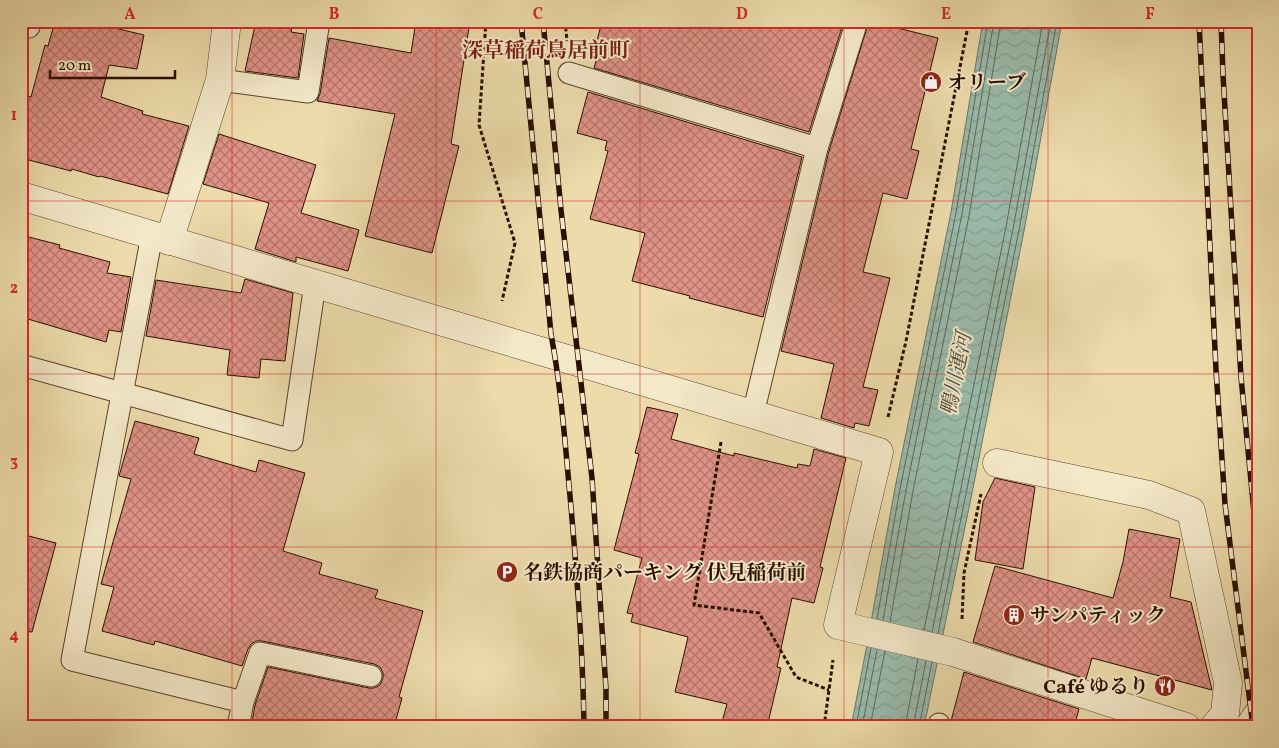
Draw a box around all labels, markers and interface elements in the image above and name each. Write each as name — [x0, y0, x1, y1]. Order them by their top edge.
text: A — [124, 4, 136, 26]
text: B — [329, 4, 340, 26]
text: C — [533, 4, 543, 26]
text: D — [736, 4, 748, 26]
text: E — [941, 4, 951, 26]
text: F — [1145, 4, 1155, 26]
district label: 深草稲荷鳥居前町 — [462, 37, 630, 66]
scale bar — [50, 48, 175, 80]
text: 20 m — [58, 56, 91, 77]
shop icon: オリーブ — [919, 70, 943, 94]
place label: オリーブ — [947, 70, 1026, 98]
text: 1 — [11, 105, 17, 127]
text: 2 — [10, 278, 18, 300]
water label: 鴨川運河 — [935, 326, 980, 418]
text: 3 — [10, 451, 18, 473]
parking icon: 名鉄協商パーキング 伏見稲荷前 — [495, 560, 519, 584]
place label: 名鉄協商パーキング 伏見稲荷前 — [523, 560, 806, 588]
building icon: サンパティック — [1002, 603, 1026, 627]
place label: サンパティック — [1030, 603, 1166, 631]
text: 4 — [9, 625, 19, 647]
place label: Café ゆるり — [1043, 674, 1149, 702]
restaurant icon: Café ゆるり — [1153, 674, 1177, 698]

